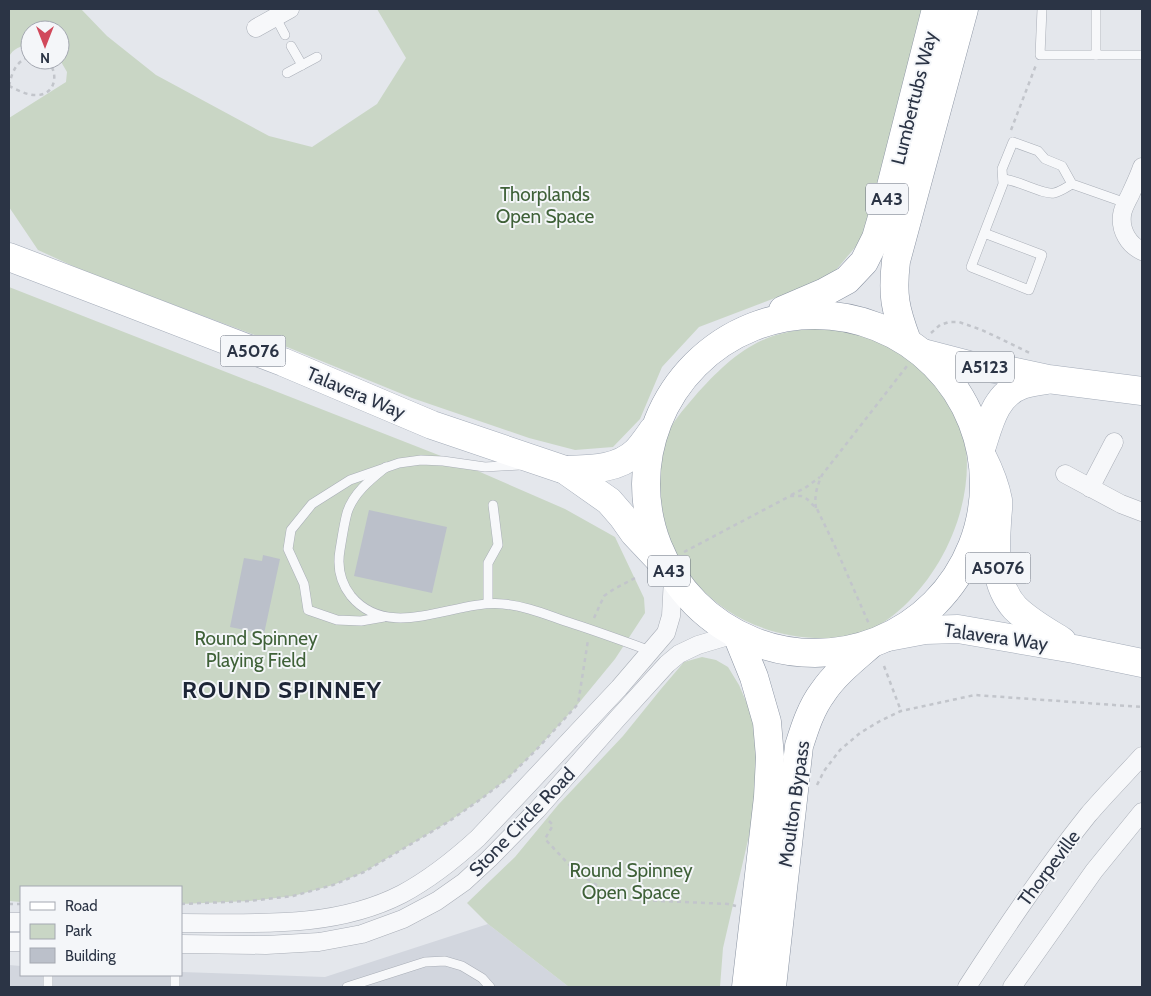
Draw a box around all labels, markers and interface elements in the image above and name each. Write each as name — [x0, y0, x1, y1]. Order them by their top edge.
north arrow — [20, 20, 70, 70]
street label: Lumbertubs Way — [886, 28, 942, 167]
text: N — [40, 49, 50, 67]
park label: Thorplands Open Space — [496, 183, 595, 228]
road number: A43 — [866, 183, 908, 214]
road number: A5076 — [220, 336, 286, 366]
road number: A5123 — [956, 352, 1014, 382]
street label: Talavera Way — [303, 362, 409, 424]
road number: A5076 — [966, 552, 1030, 584]
road number: A43 — [648, 556, 690, 586]
street label: Talavera Way — [942, 618, 1050, 656]
park label: Round Spinney Playing Field — [194, 627, 318, 672]
district label: ROUND SPINNEY — [182, 675, 382, 704]
street label: Moulton Bypass — [774, 739, 814, 869]
street label: Stone Circle Road — [464, 763, 580, 881]
street label: Thorpeville — [1013, 825, 1085, 910]
park label: Round Spinney Open Space — [569, 859, 693, 904]
legend — [20, 886, 182, 976]
text: Road — [65, 897, 98, 915]
text: Park — [65, 922, 92, 940]
text: Building — [65, 947, 116, 965]

